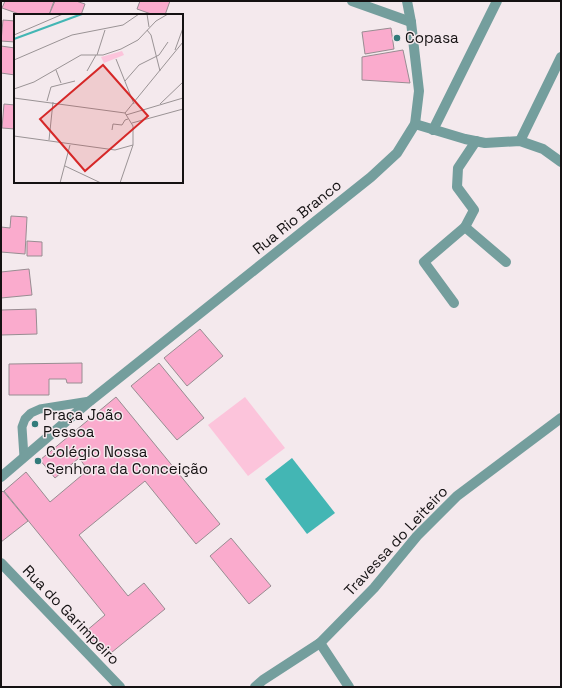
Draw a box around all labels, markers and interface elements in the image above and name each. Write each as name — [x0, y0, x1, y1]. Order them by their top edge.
inset map — [14, 14, 183, 183]
place label: Copasa — [405, 28, 459, 47]
marker: Copasa — [392, 33, 402, 43]
street label: Rua Rio Branco — [248, 175, 345, 258]
place label: Praça João Pessoa — [43, 405, 123, 441]
marker: Praça João Pessoa — [30, 419, 40, 429]
place label: Colégio Nossa Senhora da Conceição — [46, 442, 208, 478]
marker: Colégio Nossa Senhora da Conceição — [33, 456, 43, 466]
street label: Travessa do Leiteiro — [340, 482, 452, 600]
street label: Rua do Garimpeiro — [19, 561, 124, 669]

